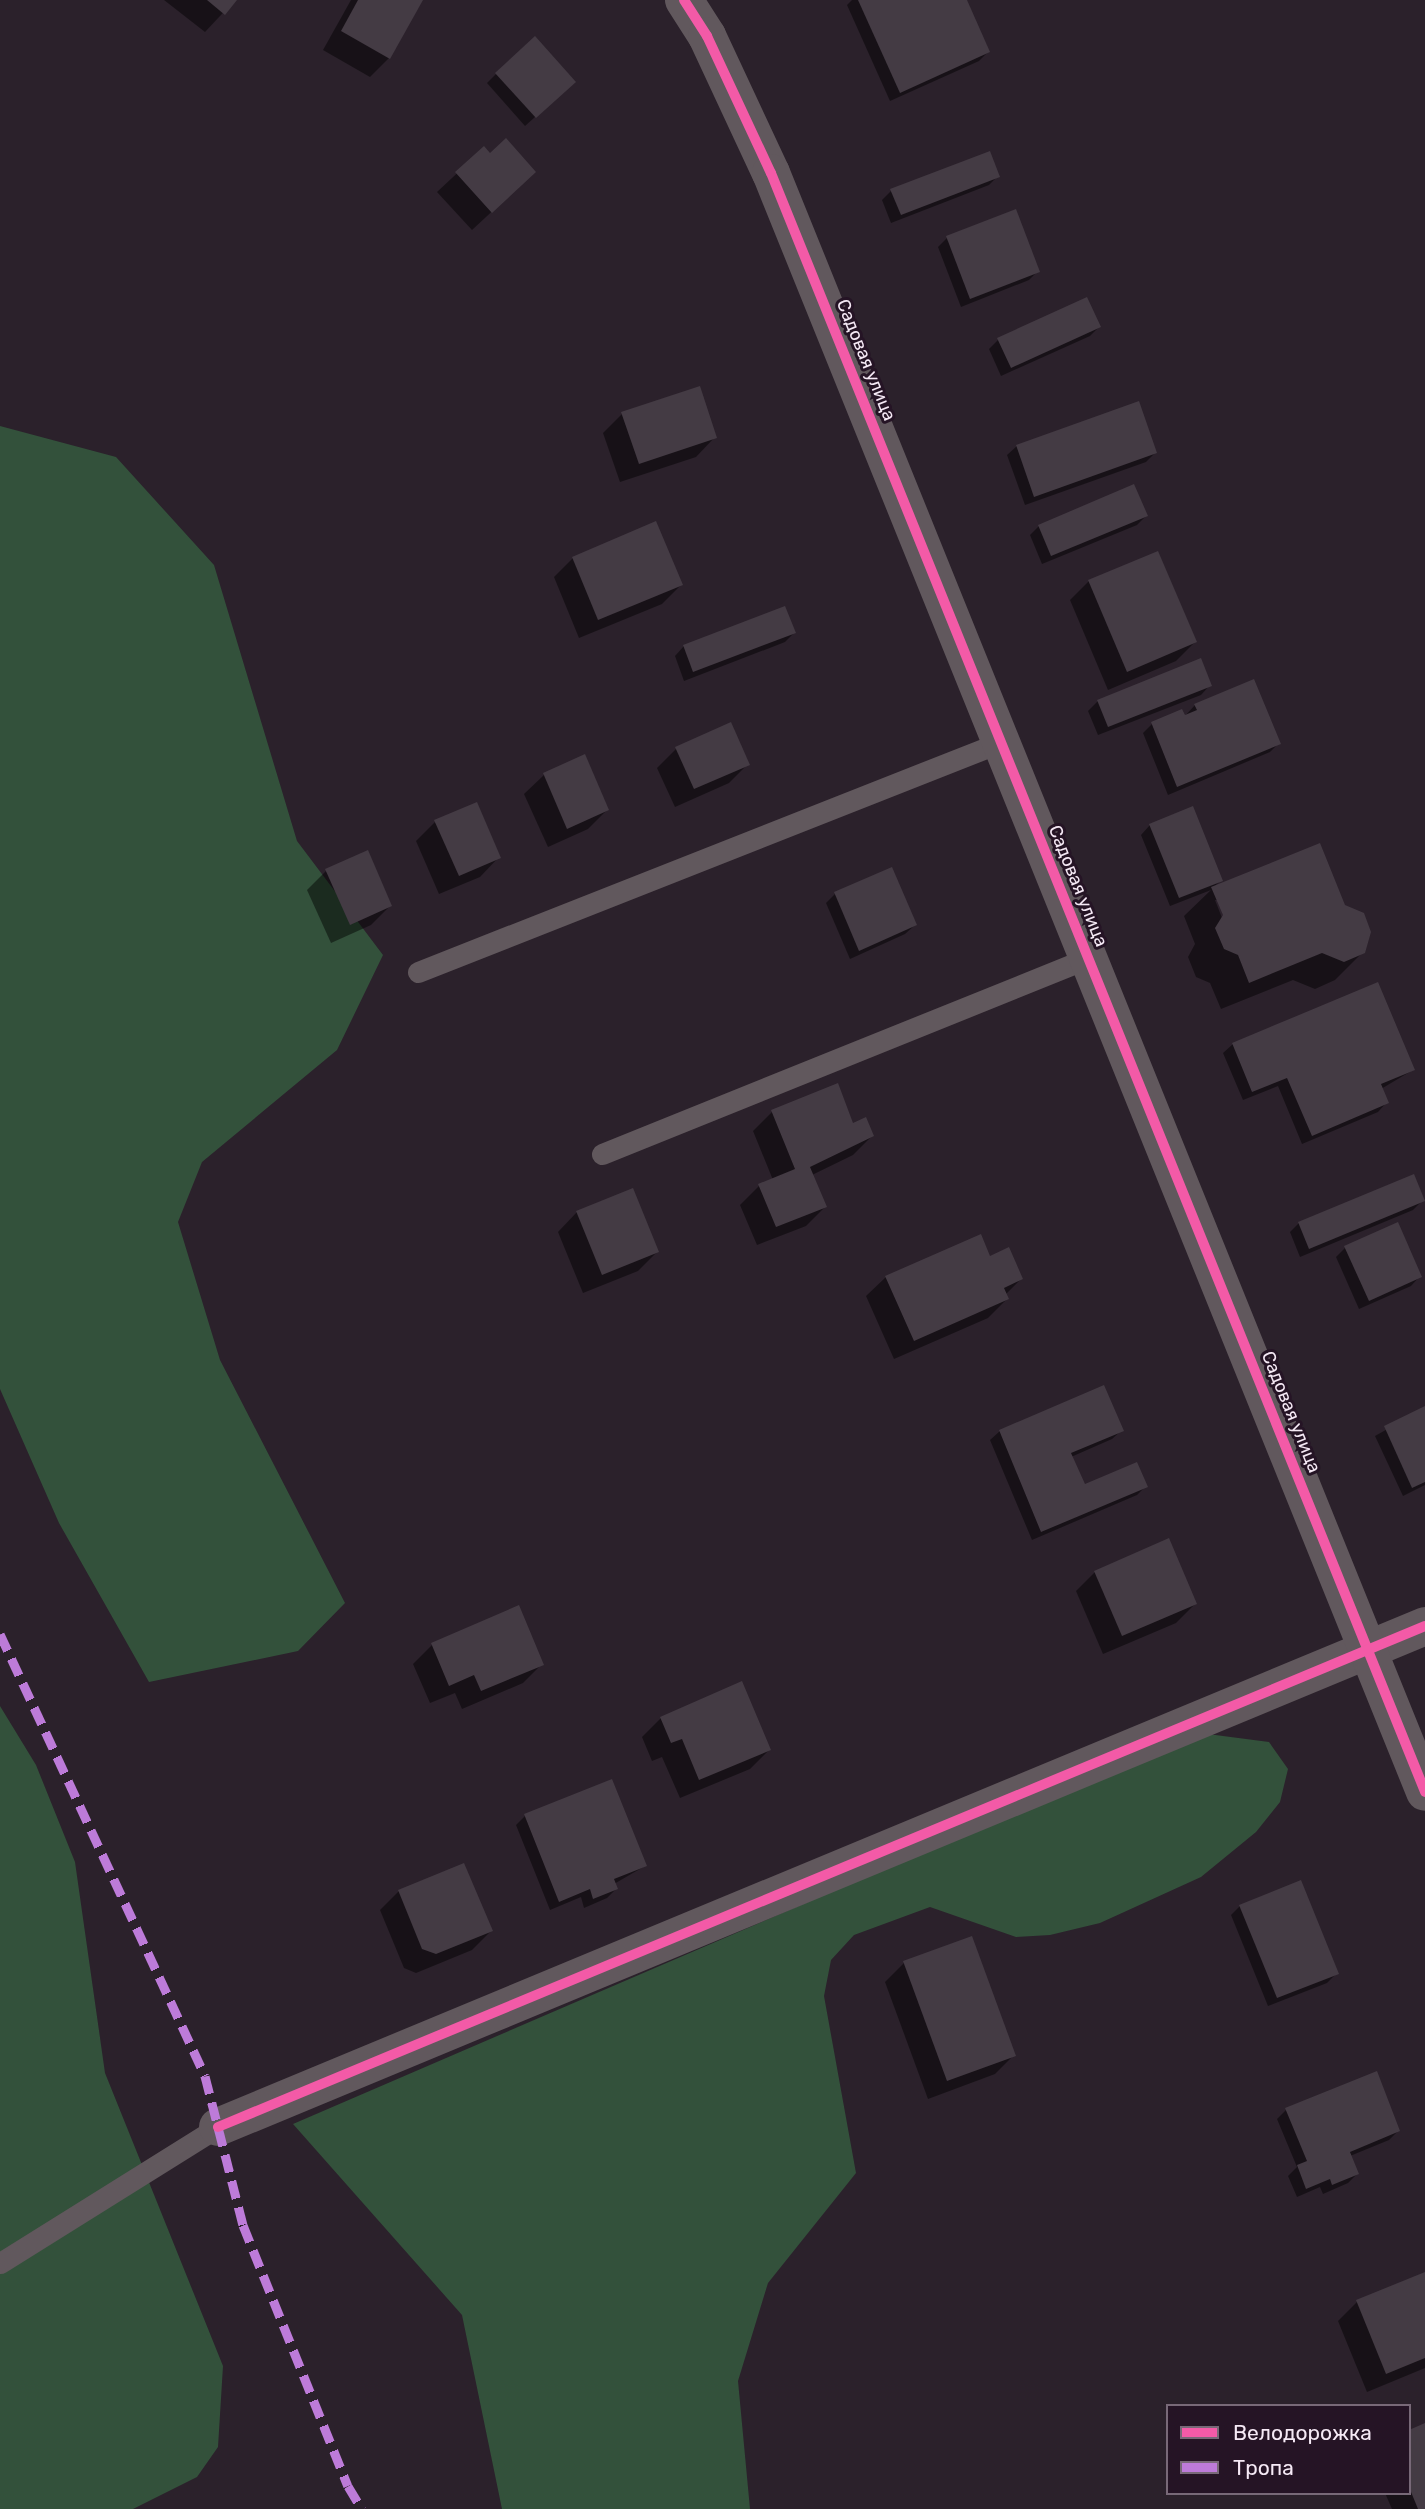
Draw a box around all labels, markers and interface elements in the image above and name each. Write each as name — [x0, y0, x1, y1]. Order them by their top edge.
street label: Садовая улица — [832, 296, 900, 424]
street label: Садовая улица — [1044, 822, 1112, 950]
street label: Садовая улица — [1257, 1348, 1325, 1476]
legend — [1166, 2404, 1411, 2495]
text: Велодорожка — [1233, 2420, 1372, 2445]
text: Тропа — [1233, 2455, 1294, 2480]

